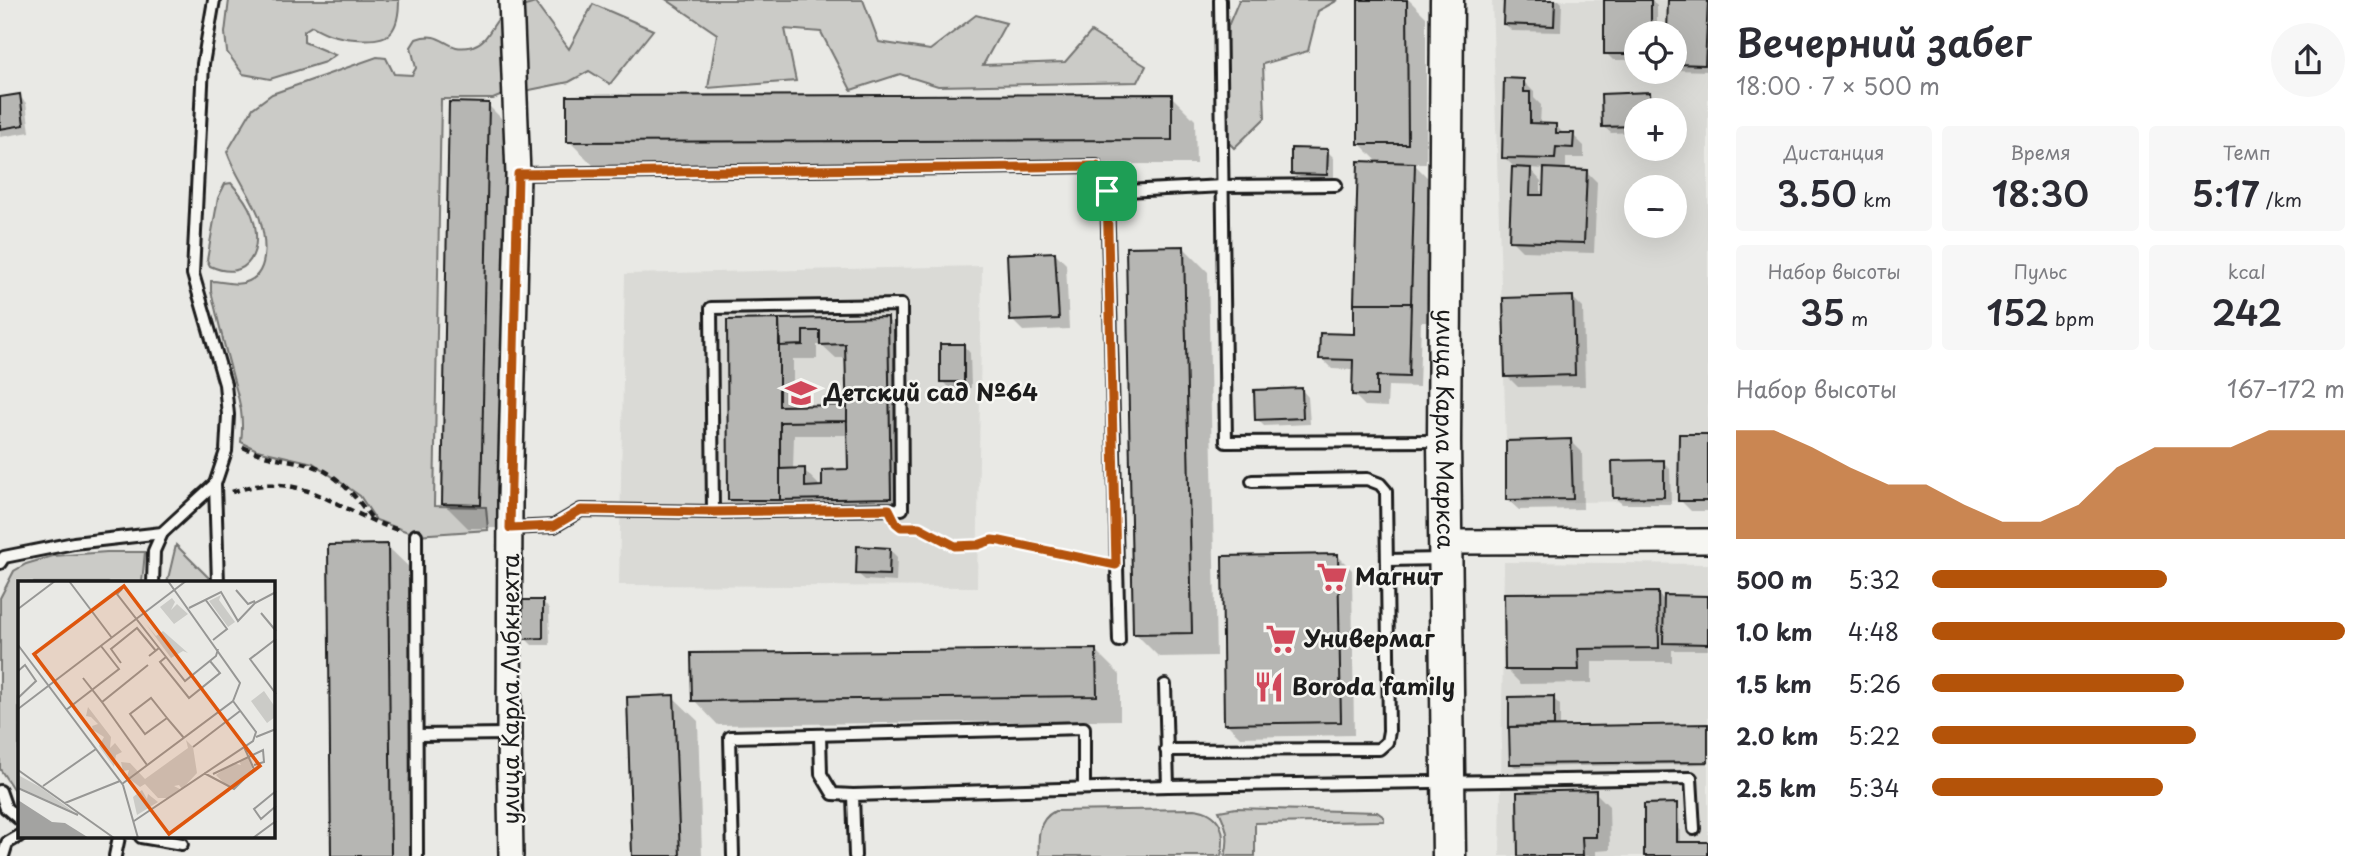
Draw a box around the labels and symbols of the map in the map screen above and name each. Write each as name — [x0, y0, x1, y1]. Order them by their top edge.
pin — [1077, 161, 1137, 221]
street label: улица Карла Маркса — [1428, 309, 1464, 550]
place label: Детский сад №64 — [823, 374, 1038, 409]
school or university icon: Детский сад №64 — [784, 376, 818, 410]
street label: улица Карла Либкнехта — [492, 553, 527, 824]
place label: Магнит — [1355, 558, 1444, 593]
supermarket icon: Магнит — [1315, 560, 1349, 594]
inset map — [18, 581, 275, 838]
place label: Универмаг — [1303, 620, 1435, 655]
supermarket icon: Универмаг — [1264, 622, 1298, 656]
place label: Boroda family — [1292, 668, 1455, 703]
restaurant icon: Boroda family — [1252, 670, 1286, 704]

